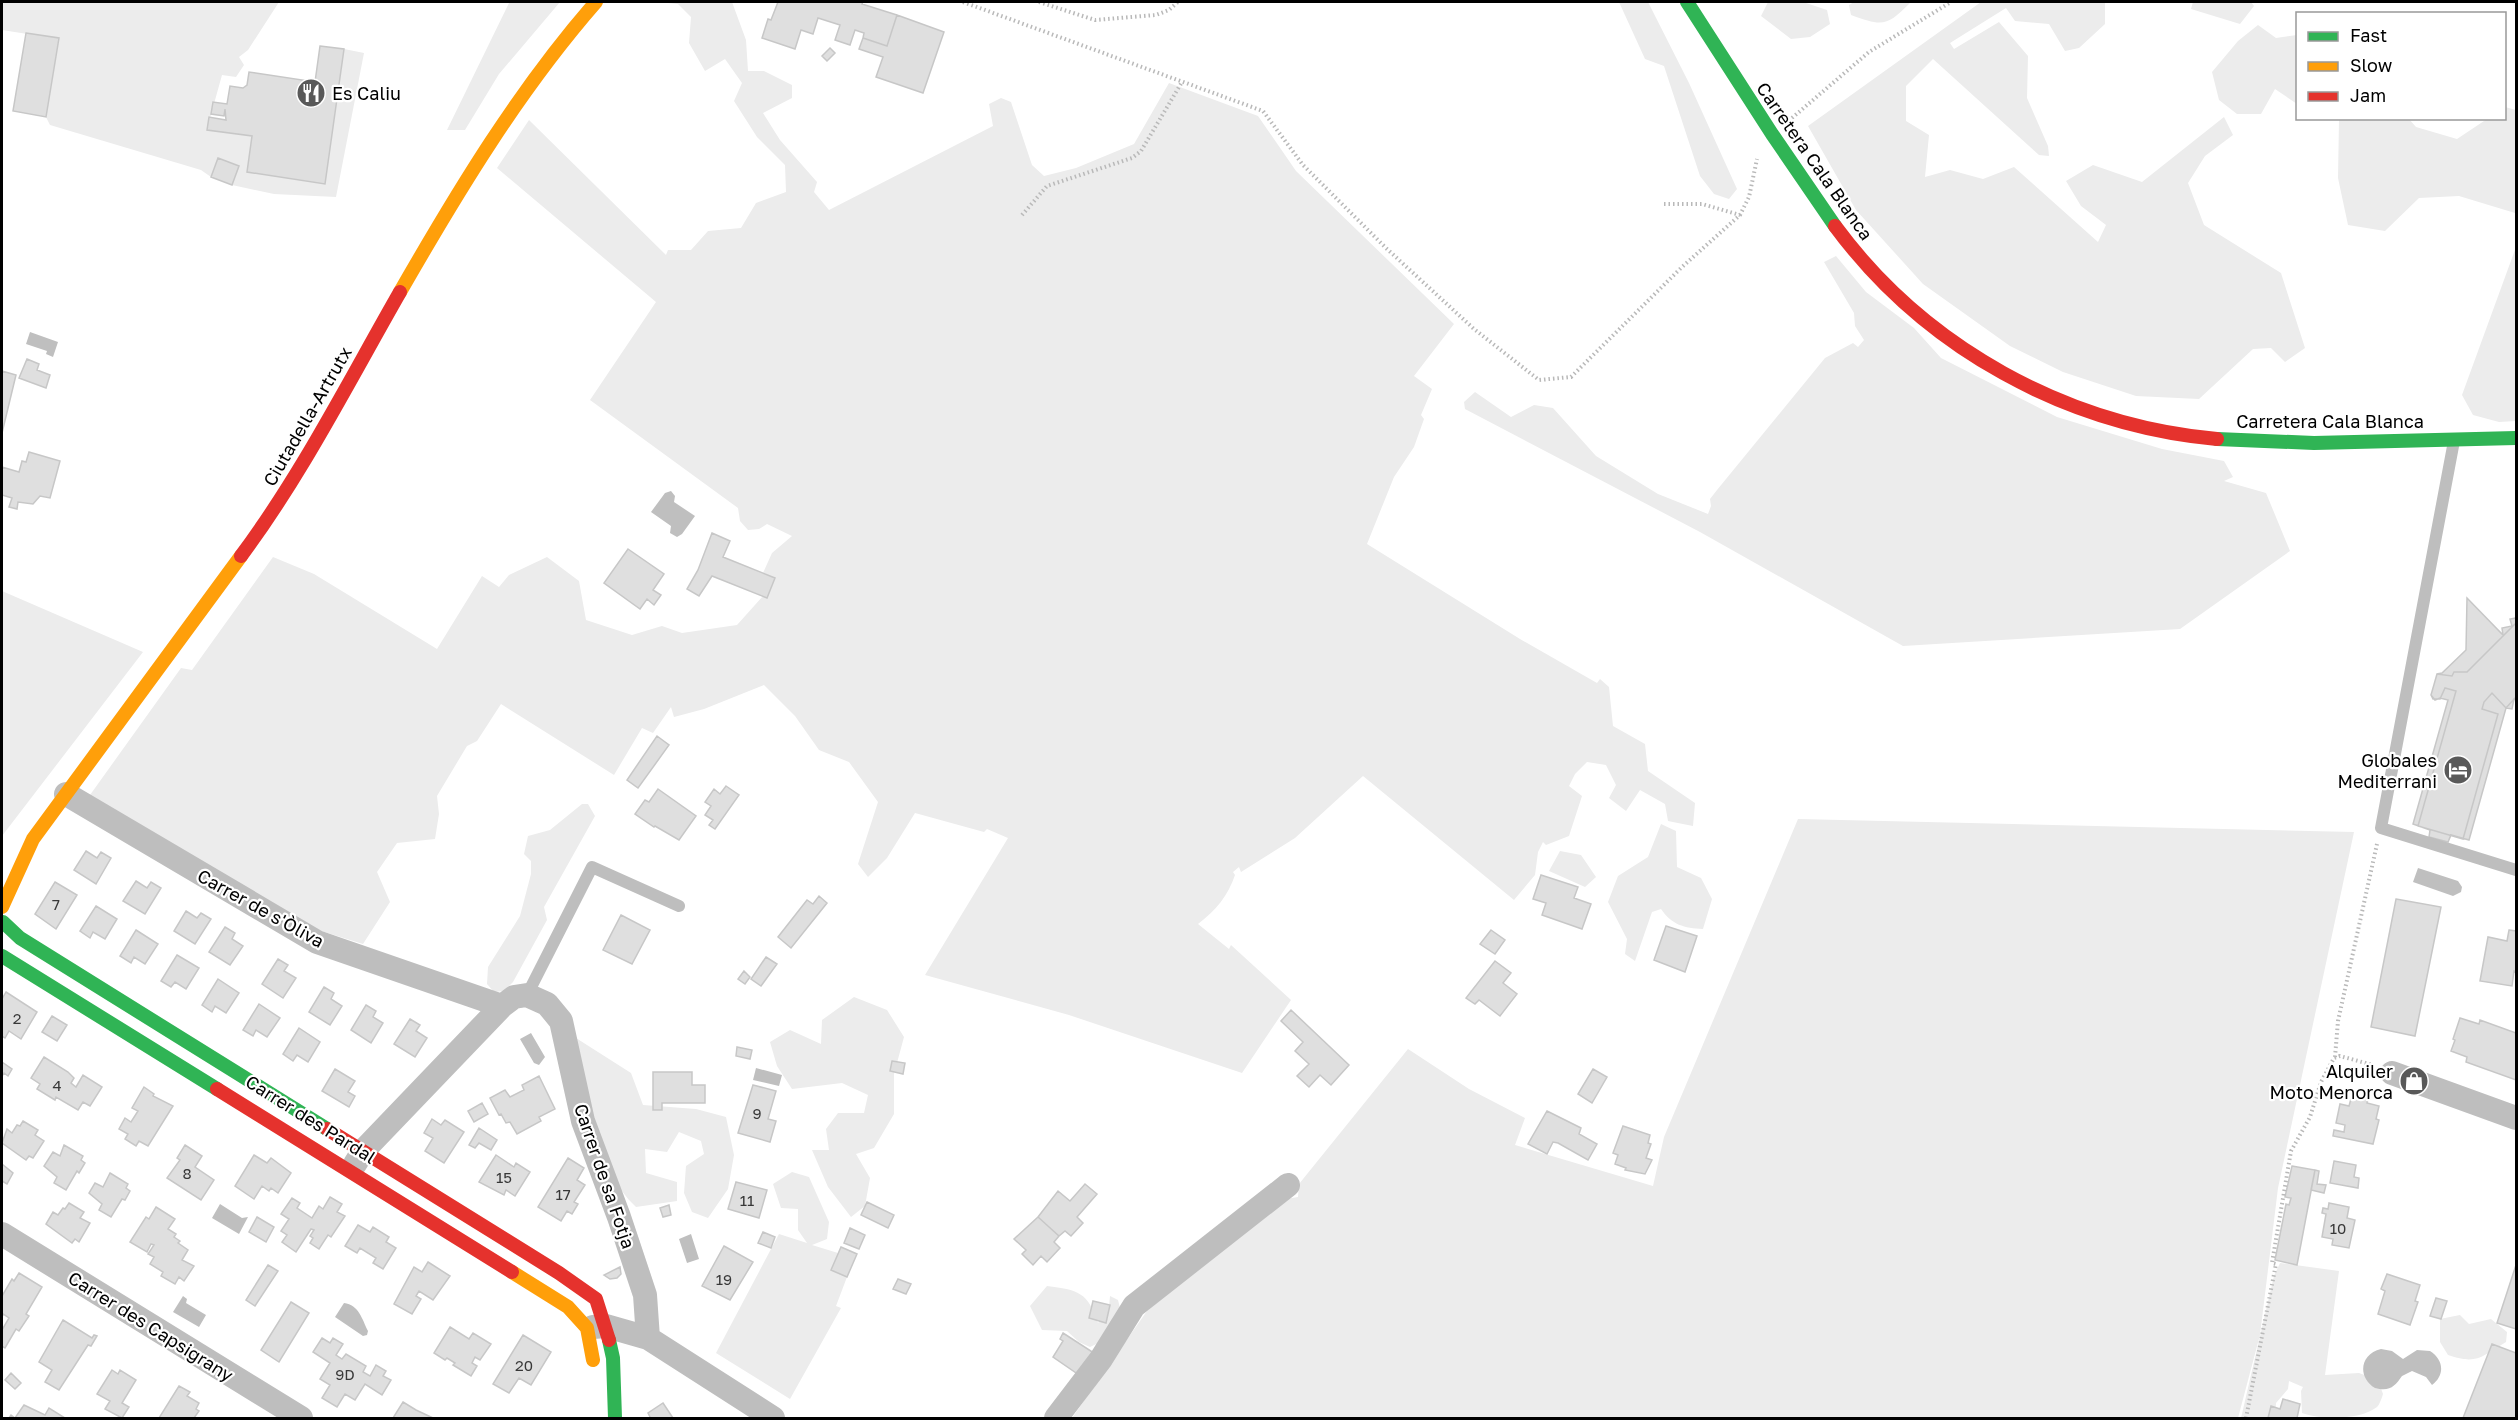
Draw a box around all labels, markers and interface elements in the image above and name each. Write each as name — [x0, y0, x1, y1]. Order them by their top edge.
legend — [2296, 12, 2506, 120]
text: Fast — [2350, 24, 2387, 46]
text: Slow — [2350, 54, 2393, 76]
restaurant icon: Es Caliu — [295, 77, 327, 109]
street label: Carretera Cala Blanca — [1752, 78, 1878, 244]
place label: Es Caliu — [332, 82, 401, 104]
text: Jam — [2350, 84, 2386, 106]
street label: Ciutadella-Artrutx — [258, 342, 356, 490]
street label: Carretera Cala Blanca — [2236, 410, 2424, 432]
place label: Globales Mediterrani — [2338, 749, 2437, 792]
hotel icon: Globales Mediterrani — [2442, 754, 2474, 786]
street label: Carrer de s'Òliva — [194, 864, 328, 952]
house number: 7 — [52, 895, 60, 913]
house number: 2 — [13, 1009, 21, 1027]
place label: Alquiler Moto Menorca — [2270, 1060, 2393, 1103]
shop icon: Alquiler Moto Menorca — [2398, 1065, 2430, 1097]
street label: Carrer des Pardal — [242, 1070, 380, 1168]
house number: 4 — [52, 1076, 62, 1094]
street label: Carrer de sa Fotja — [570, 1101, 640, 1251]
house number: 9 — [752, 1104, 762, 1122]
house number: 8 — [182, 1164, 192, 1182]
house number: 15 — [496, 1168, 512, 1186]
house number: 17 — [555, 1185, 571, 1203]
house number: 11 — [740, 1191, 754, 1209]
house number: 10 — [2330, 1219, 2346, 1237]
street label: Carrer des Capsigrany — [64, 1266, 238, 1386]
house number: 19 — [716, 1270, 732, 1288]
house number: 20 — [515, 1356, 533, 1374]
house number: 9D — [335, 1365, 355, 1383]

